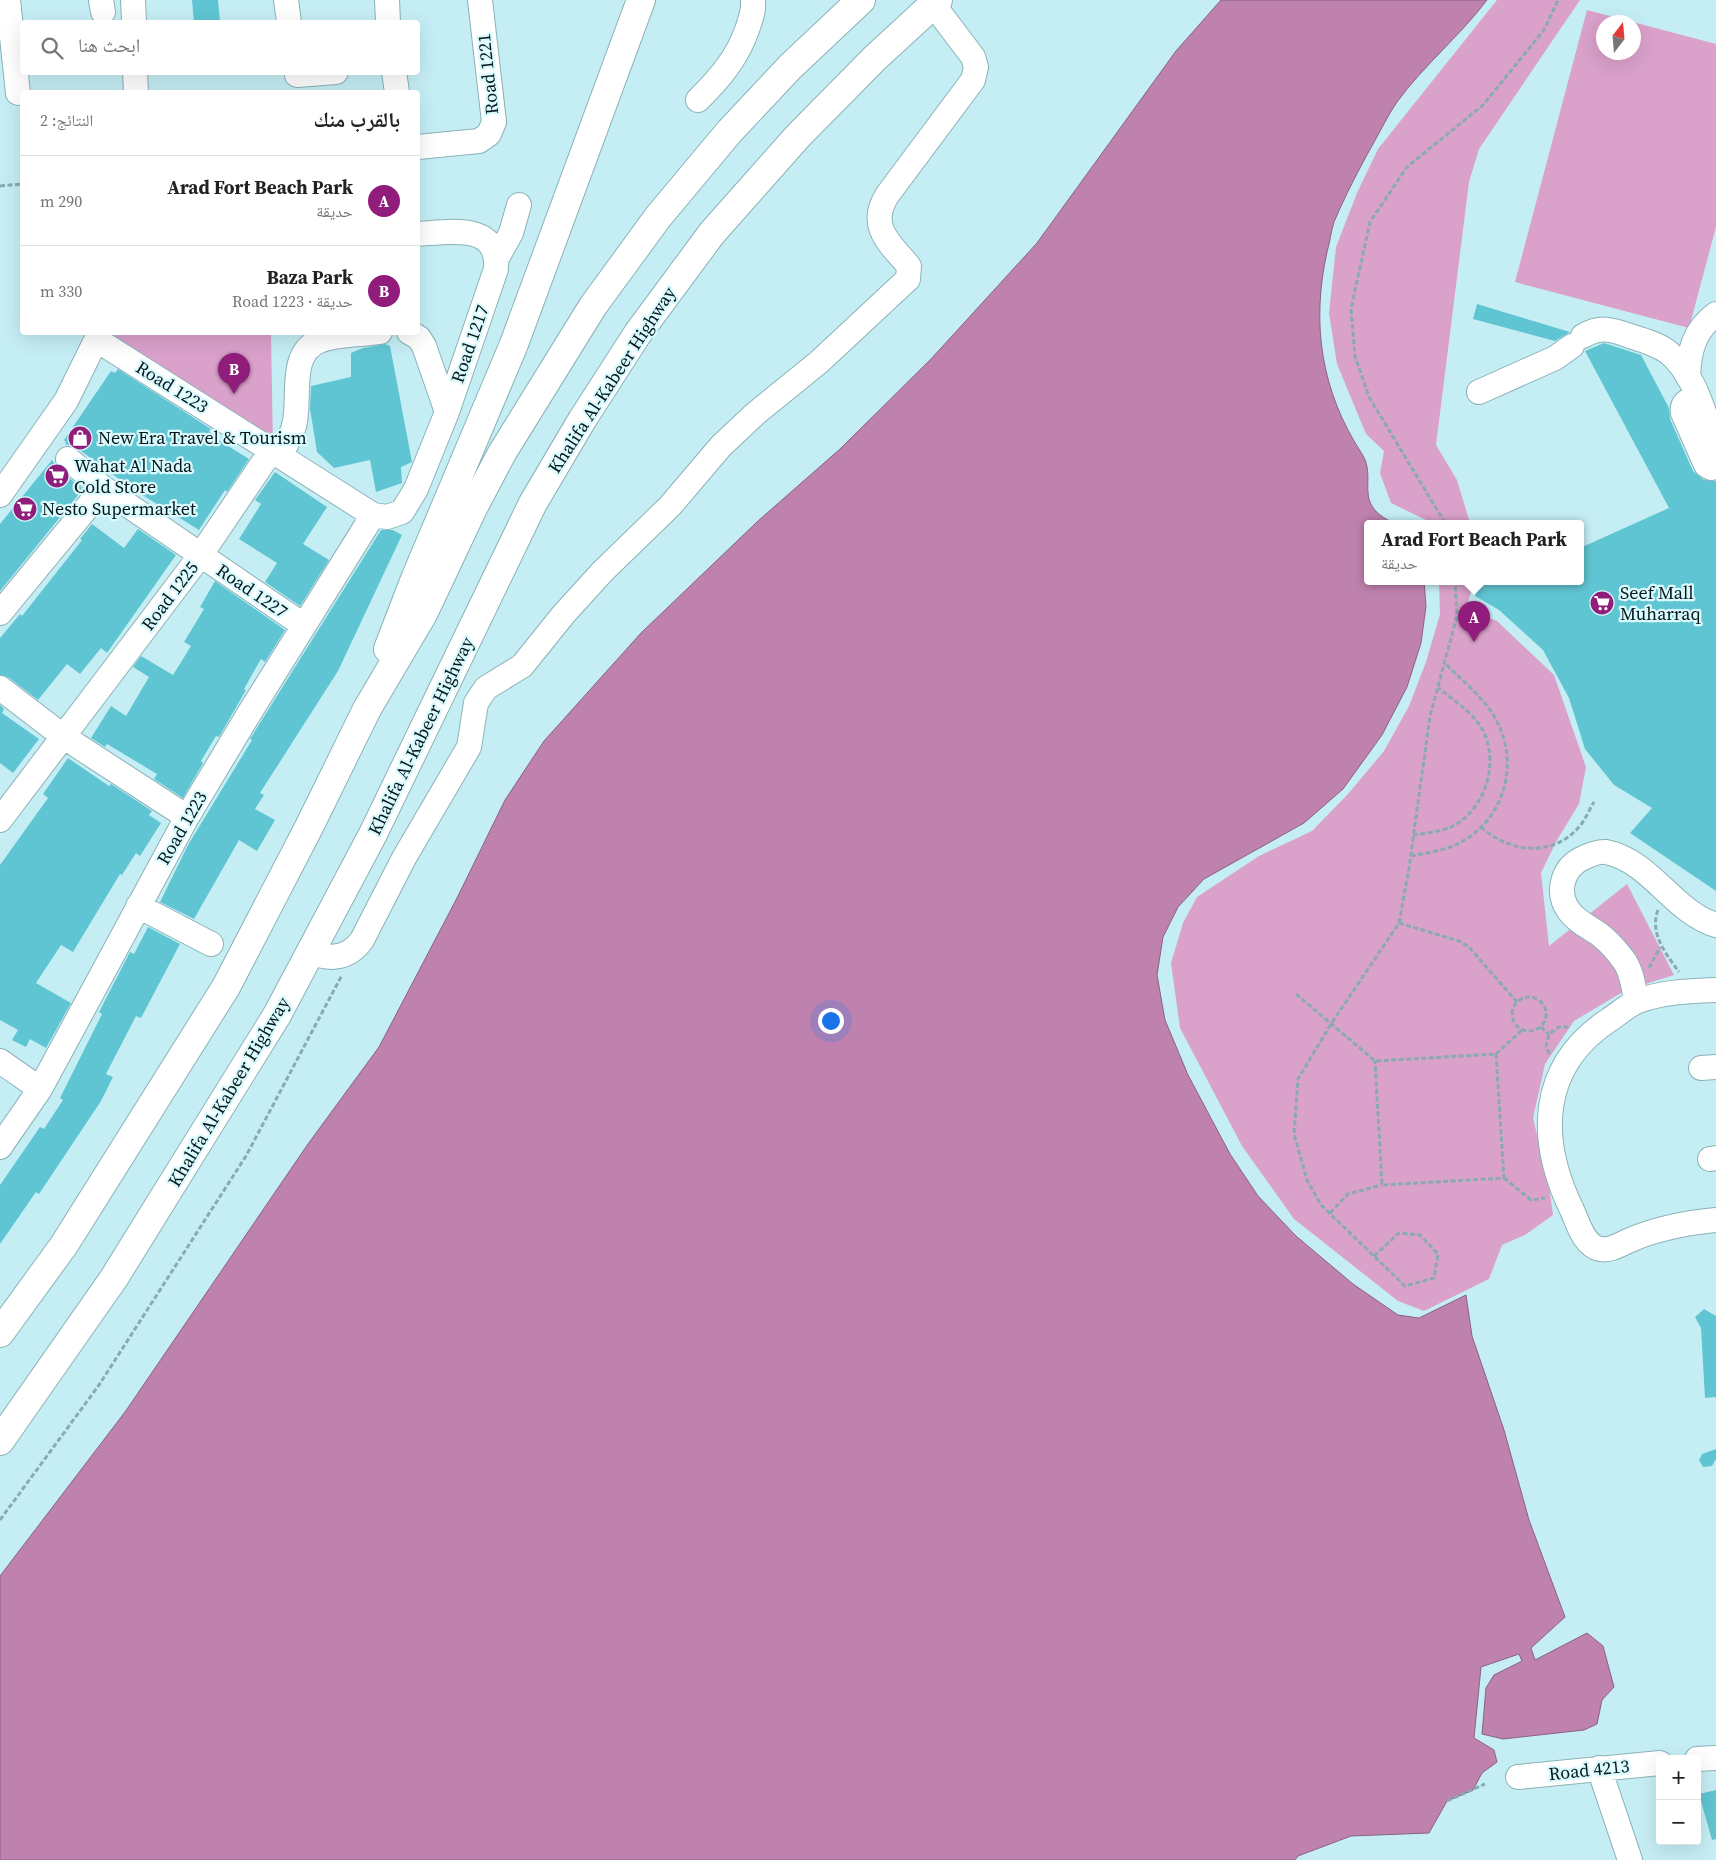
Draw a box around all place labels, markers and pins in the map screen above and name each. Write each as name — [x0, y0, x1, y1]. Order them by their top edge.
pin: B — [218, 353, 250, 394]
shop icon: New Era Travel & Tourism — [67, 425, 93, 451]
place label: New Era Travel & Tourism — [98, 425, 307, 450]
place label: Wahat Al Nada Cold Store — [74, 453, 193, 499]
supermarket icon: Wahat Al Nada Cold Store — [44, 463, 70, 489]
supermarket icon: Nesto Supermarket — [12, 496, 38, 522]
place label: Nesto Supermarket — [42, 496, 196, 521]
place label: Seef Mall Muharraq — [1620, 580, 1701, 626]
supermarket icon: Seef Mall Muharraq — [1589, 590, 1615, 616]
pin: A — [1458, 601, 1490, 642]

